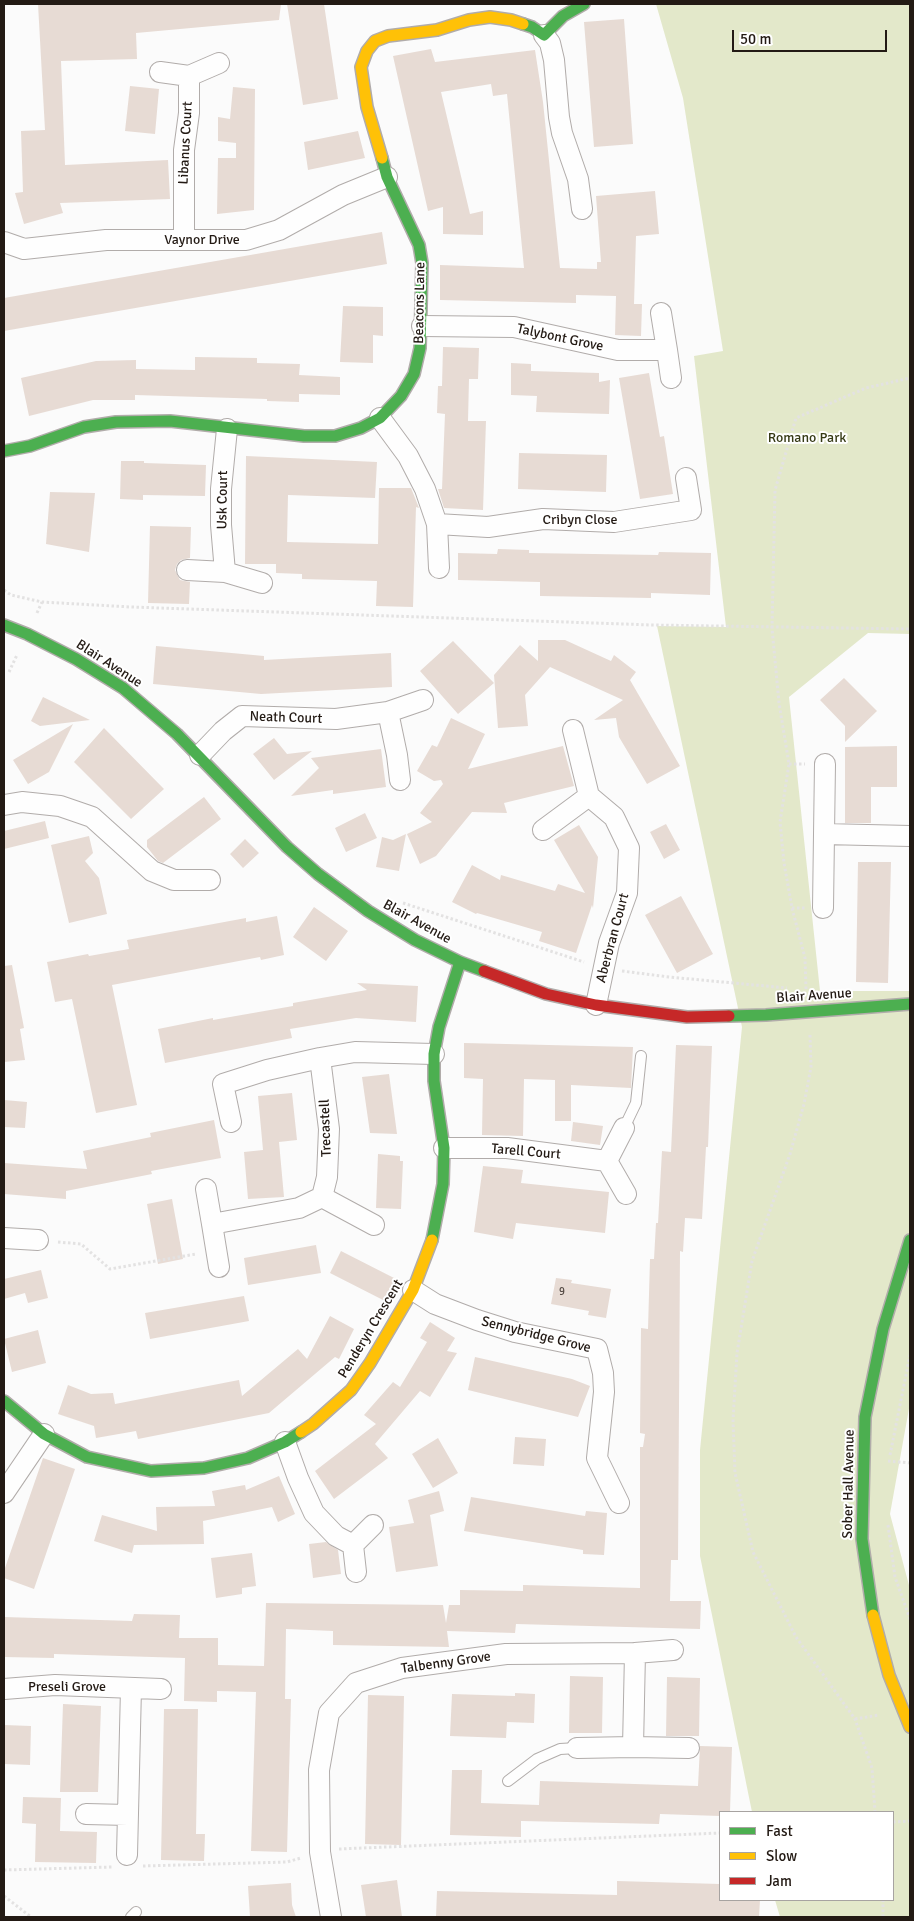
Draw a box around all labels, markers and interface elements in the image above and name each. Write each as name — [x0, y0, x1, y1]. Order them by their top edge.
scale bar — [734, 20, 889, 52]
text: 50 m — [740, 30, 771, 48]
street label: Libanus Court — [175, 101, 197, 185]
street label: Vaynor Drive — [164, 232, 240, 248]
street label: Beacons Lane — [411, 262, 429, 344]
street label: Talybont Grove — [515, 321, 605, 355]
park label: Romano Park — [768, 430, 846, 446]
street label: Usk Court — [214, 470, 232, 530]
street label: Cribyn Close — [542, 512, 618, 528]
street label: Blair Avenue — [73, 636, 145, 692]
street label: Neath Court — [249, 708, 323, 728]
street label: Aberbran Court — [593, 891, 633, 985]
street label: Blair Avenue — [380, 896, 454, 948]
street label: Blair Avenue — [776, 985, 852, 1007]
street label: Trecastell — [317, 1099, 335, 1157]
street label: Tarell Court — [491, 1141, 561, 1163]
street label: Penderyn Crescent — [335, 1277, 407, 1381]
house number: 9 — [559, 1285, 565, 1299]
street label: Sennybridge Grove — [480, 1313, 592, 1357]
street label: Sober Hall Avenue — [840, 1429, 858, 1539]
street label: Talbenny Grove — [400, 1648, 492, 1678]
street label: Preseli Grove — [28, 1679, 106, 1695]
legend — [719, 1811, 894, 1901]
text: Fast — [766, 1822, 793, 1840]
text: Slow — [766, 1847, 797, 1865]
text: Jam — [766, 1872, 792, 1890]

